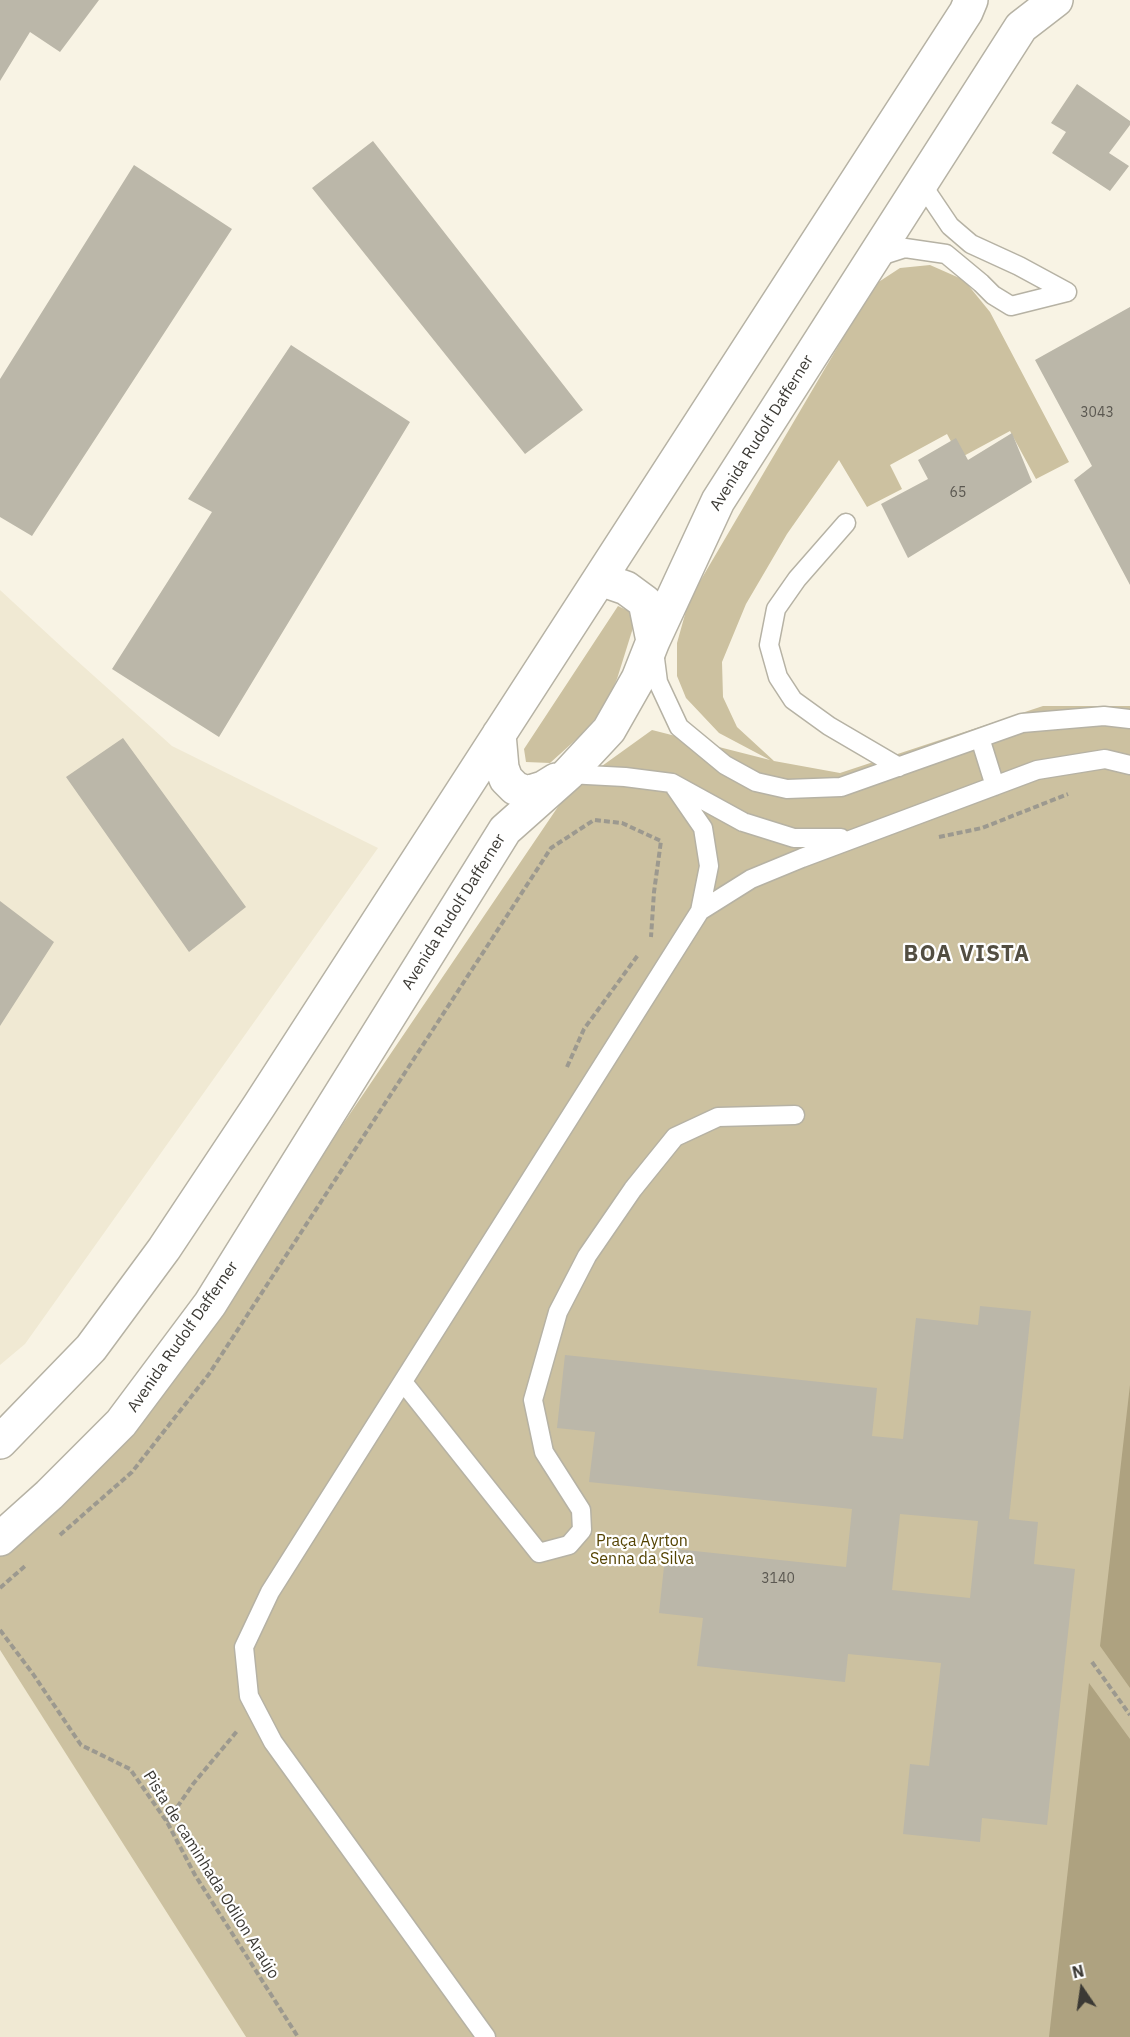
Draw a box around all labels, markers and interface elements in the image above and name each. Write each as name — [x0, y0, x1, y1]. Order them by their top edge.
street label: Avenida Rudolf Dafferner — [706, 352, 818, 514]
house number: 3043 — [1080, 405, 1114, 421]
house number: 65 — [950, 485, 966, 501]
street label: Avenida Rudolf Dafferner — [398, 831, 510, 993]
district label: BOA VISTA — [904, 942, 1030, 968]
street label: Avenida Rudolf Dafferner — [124, 1258, 242, 1416]
park label: Praça Ayrton Senna da Silva — [590, 1531, 694, 1569]
house number: 3140 — [761, 1571, 795, 1587]
street label: Pista de caminhada Odilon Araújo — [139, 1768, 283, 1982]
north arrow — [1052, 1959, 1112, 2019]
text: N — [1070, 1960, 1086, 1983]

